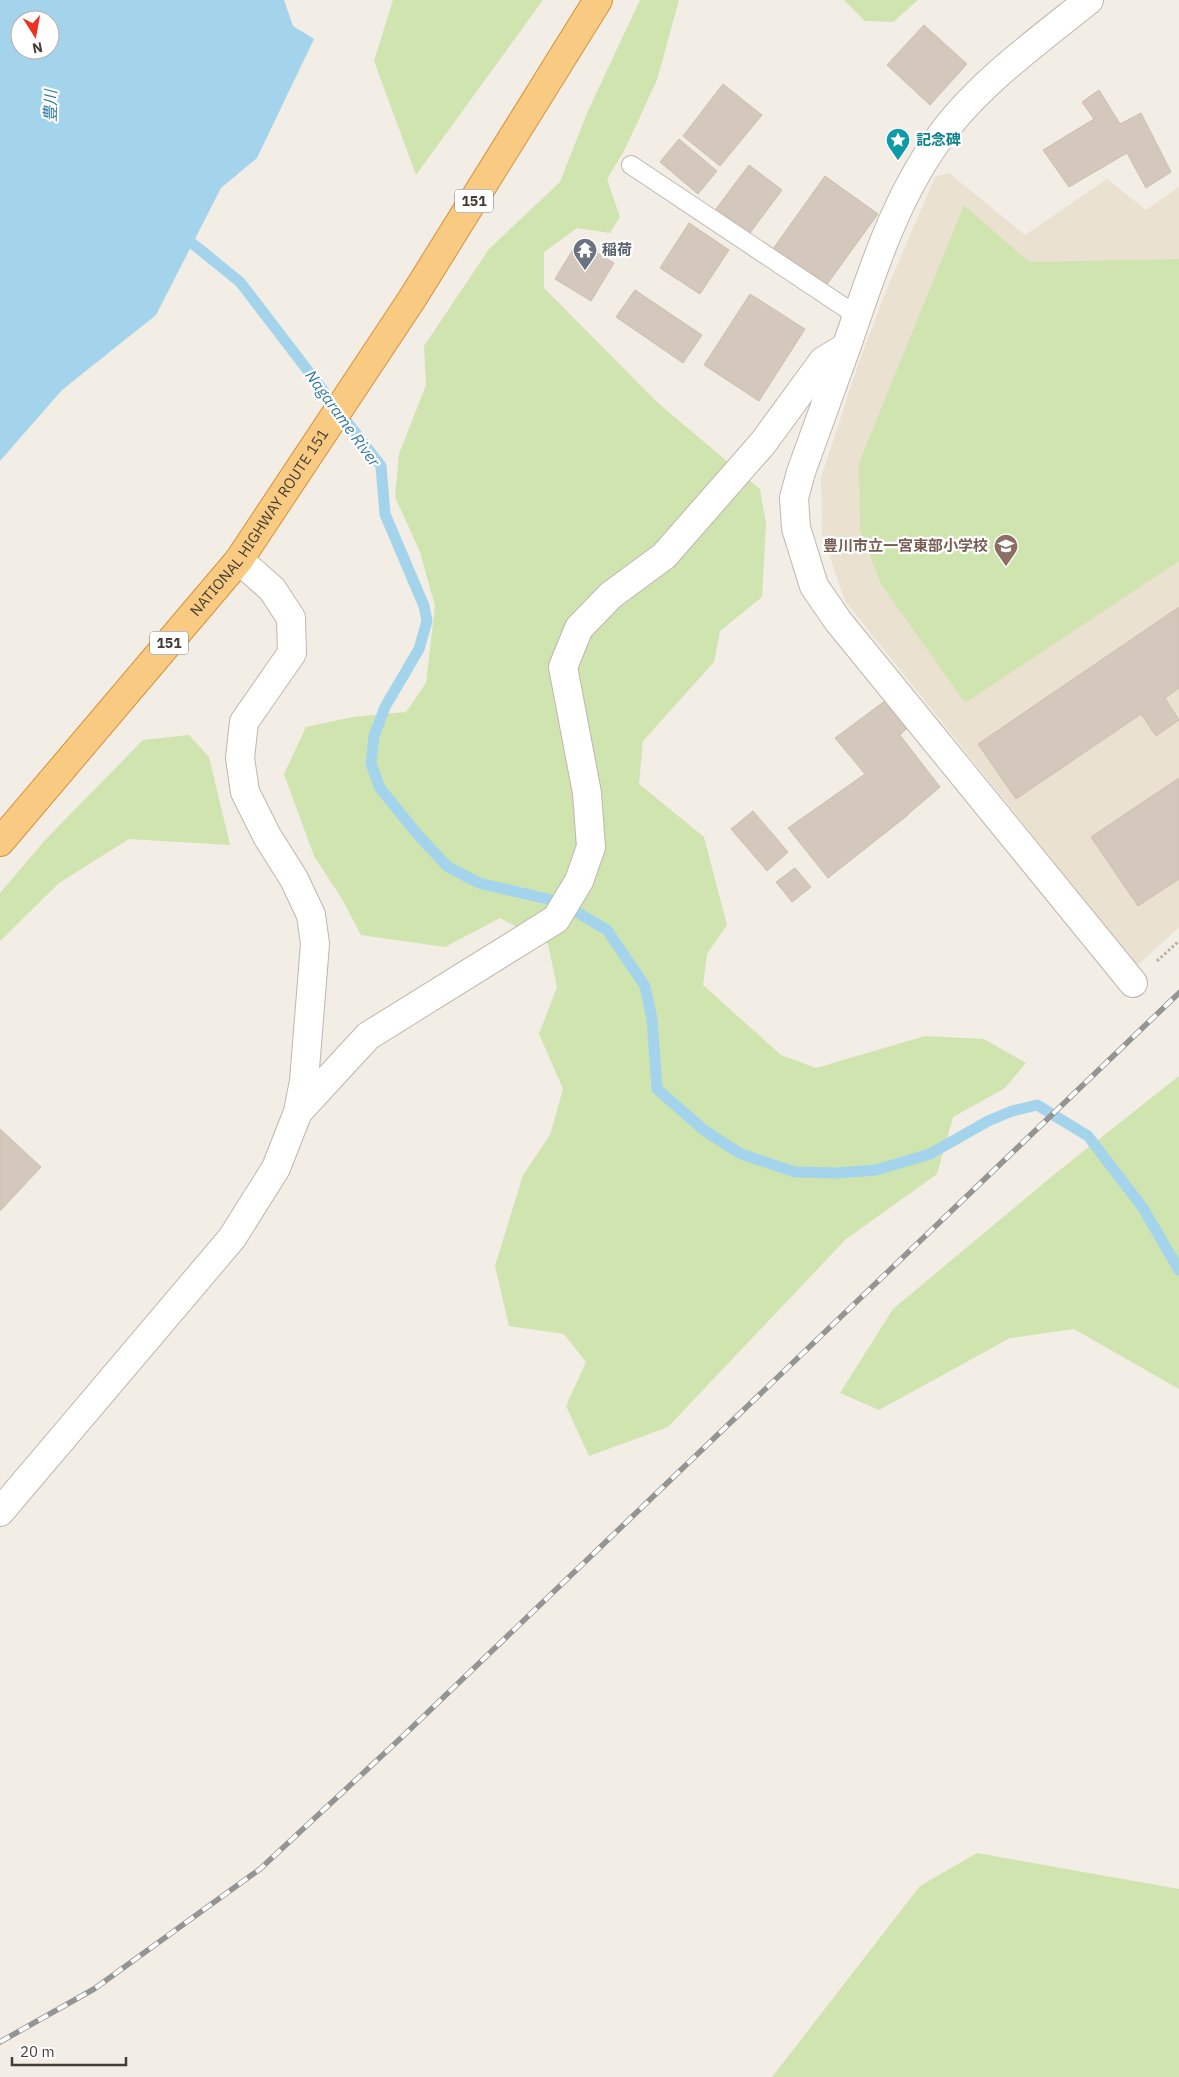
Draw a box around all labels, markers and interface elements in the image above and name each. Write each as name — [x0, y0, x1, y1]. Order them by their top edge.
north arrow — [10, 10, 60, 60]
text: N — [31, 38, 44, 58]
water label: 豊川 — [40, 88, 60, 122]
place icon: 記念碑 — [885, 127, 911, 161]
place label: 記念碑 — [916, 130, 961, 149]
road number: 151 — [455, 190, 493, 212]
temple icon: 稲荷 — [572, 237, 598, 271]
place label: 稲荷 — [602, 240, 632, 259]
water label: Nagarame River — [301, 366, 385, 471]
street label: NATIONAL HIGHWAY ROUTE 151 — [186, 425, 332, 620]
school or university icon: 豊川市立一宮東部小学校 — [993, 533, 1019, 567]
place label: 豊川市立一宮東部小学校 — [823, 536, 988, 555]
road number: 151 — [150, 632, 188, 654]
scale bar — [12, 2034, 126, 2066]
text: 20 m — [20, 2042, 55, 2061]

